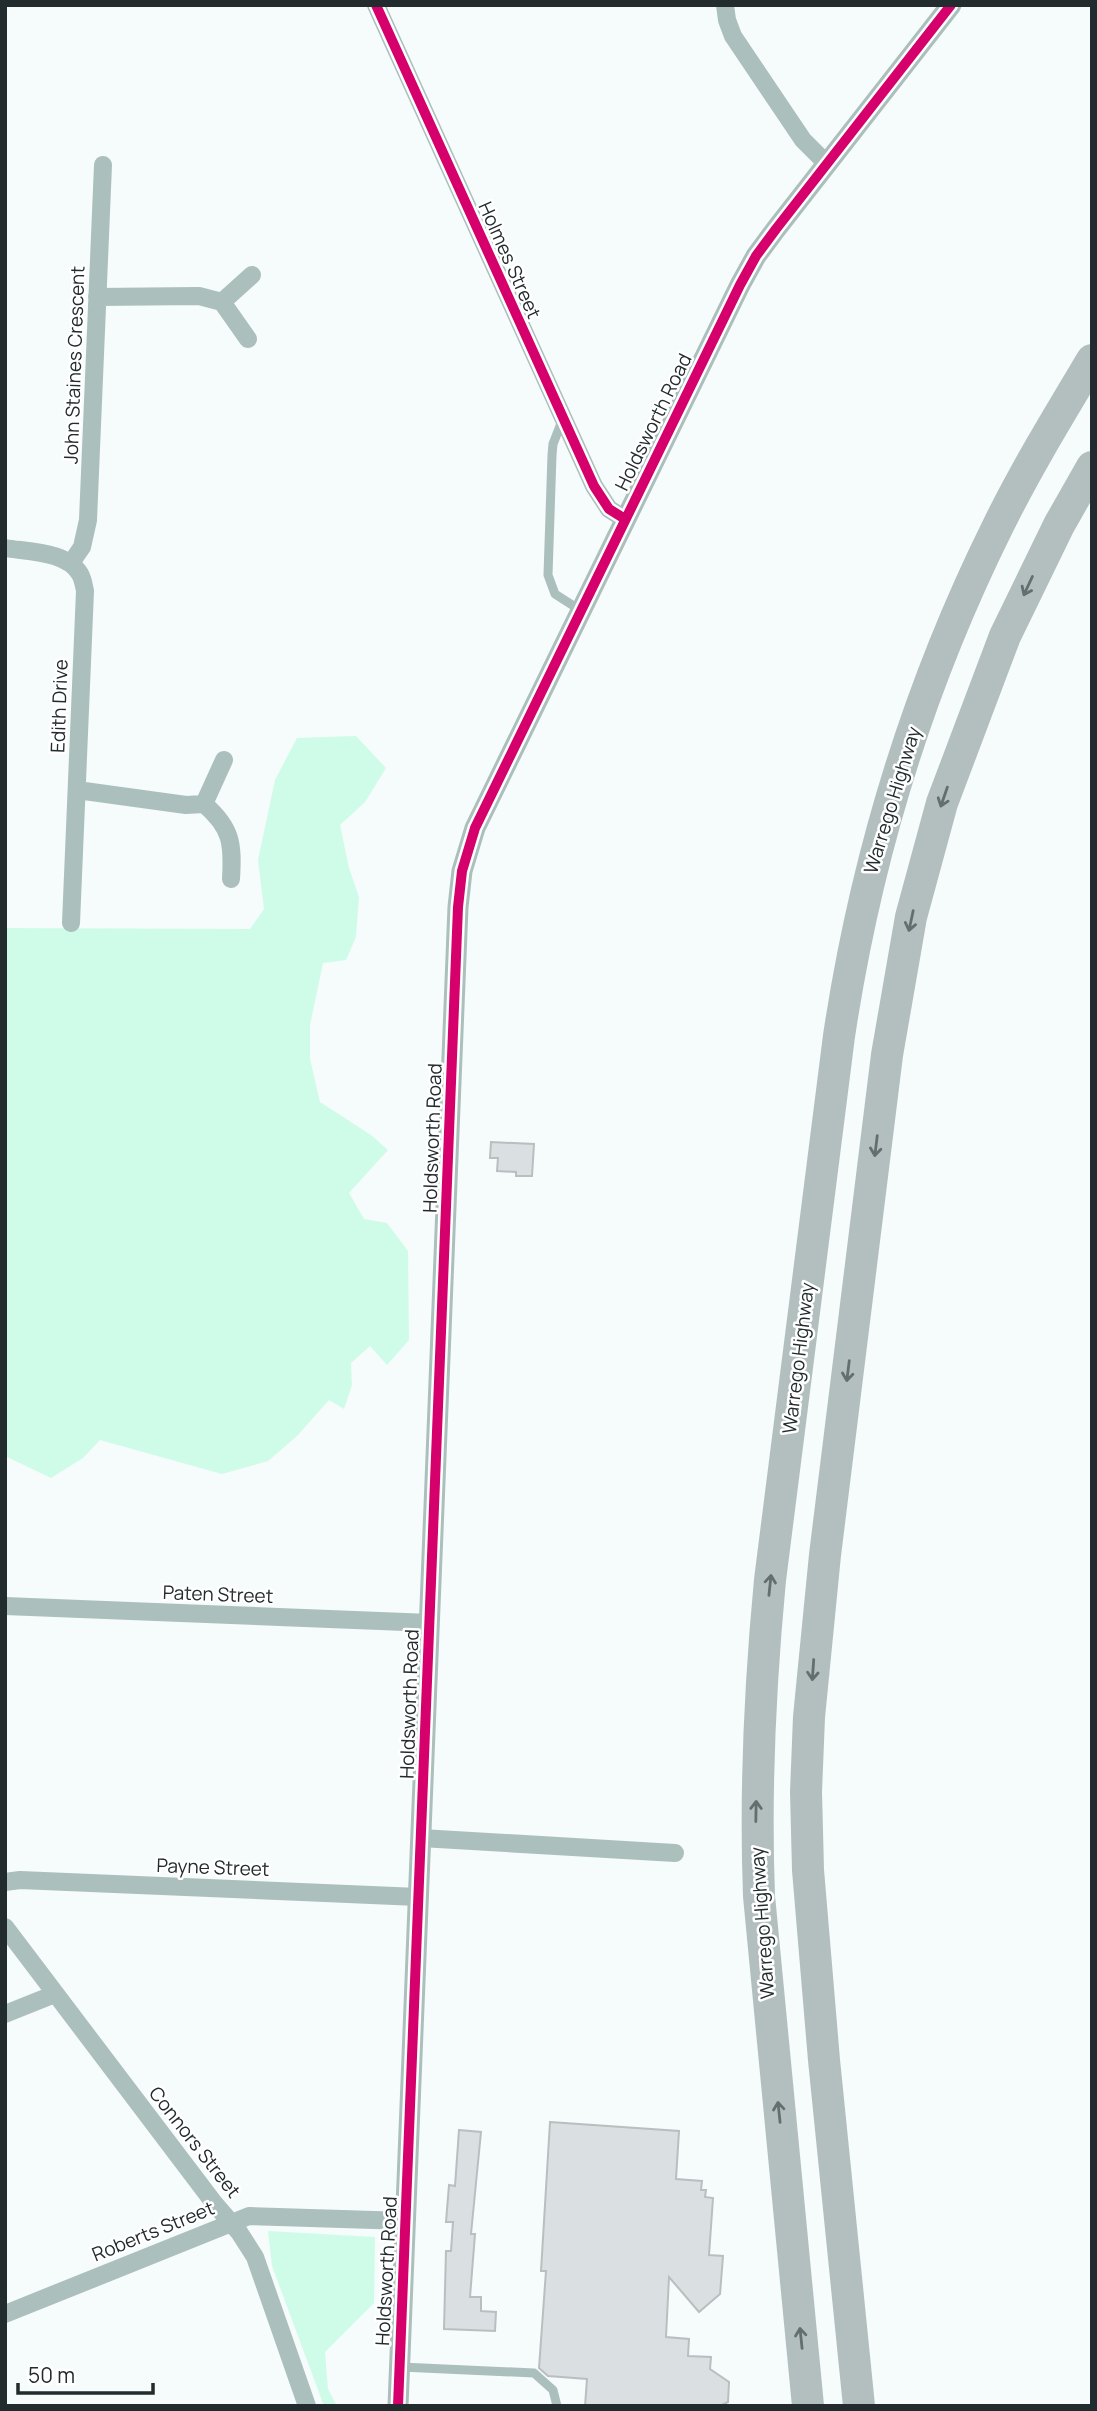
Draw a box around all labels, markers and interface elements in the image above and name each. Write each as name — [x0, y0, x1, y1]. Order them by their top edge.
street label: Holmes Street — [473, 197, 547, 323]
street label: John Staines Crescent — [58, 266, 90, 464]
street label: Holdsworth Road — [609, 349, 697, 495]
one-way arrow — [1021, 575, 1034, 596]
street label: Edith Drive — [44, 659, 74, 753]
street label: Warrego Highway — [857, 723, 927, 877]
one-way arrow — [937, 786, 950, 808]
one-way arrow — [903, 909, 917, 932]
street label: Holdsworth Road — [416, 1063, 448, 1213]
one-way arrow — [869, 1134, 882, 1156]
street label: Warrego Highway — [776, 1281, 820, 1435]
one-way arrow — [841, 1360, 854, 1382]
one-way arrow — [764, 1574, 777, 1596]
street label: Paten Street — [162, 1579, 274, 1609]
street label: Holdsworth Road — [393, 1629, 425, 1779]
one-way arrow — [806, 1659, 819, 1681]
one-way arrow — [750, 1800, 763, 1823]
street label: Warrego Highway — [744, 1846, 780, 2000]
street label: Payne Street — [156, 1852, 270, 1882]
street label: Connors Street — [143, 2081, 247, 2203]
one-way arrow — [772, 2101, 785, 2123]
street label: Roberts Street — [88, 2195, 218, 2267]
street label: Holdsworth Road — [369, 2196, 403, 2346]
one-way arrow — [795, 2327, 808, 2350]
scale bar — [18, 2352, 152, 2396]
text: 50 m — [28, 2361, 75, 2389]

